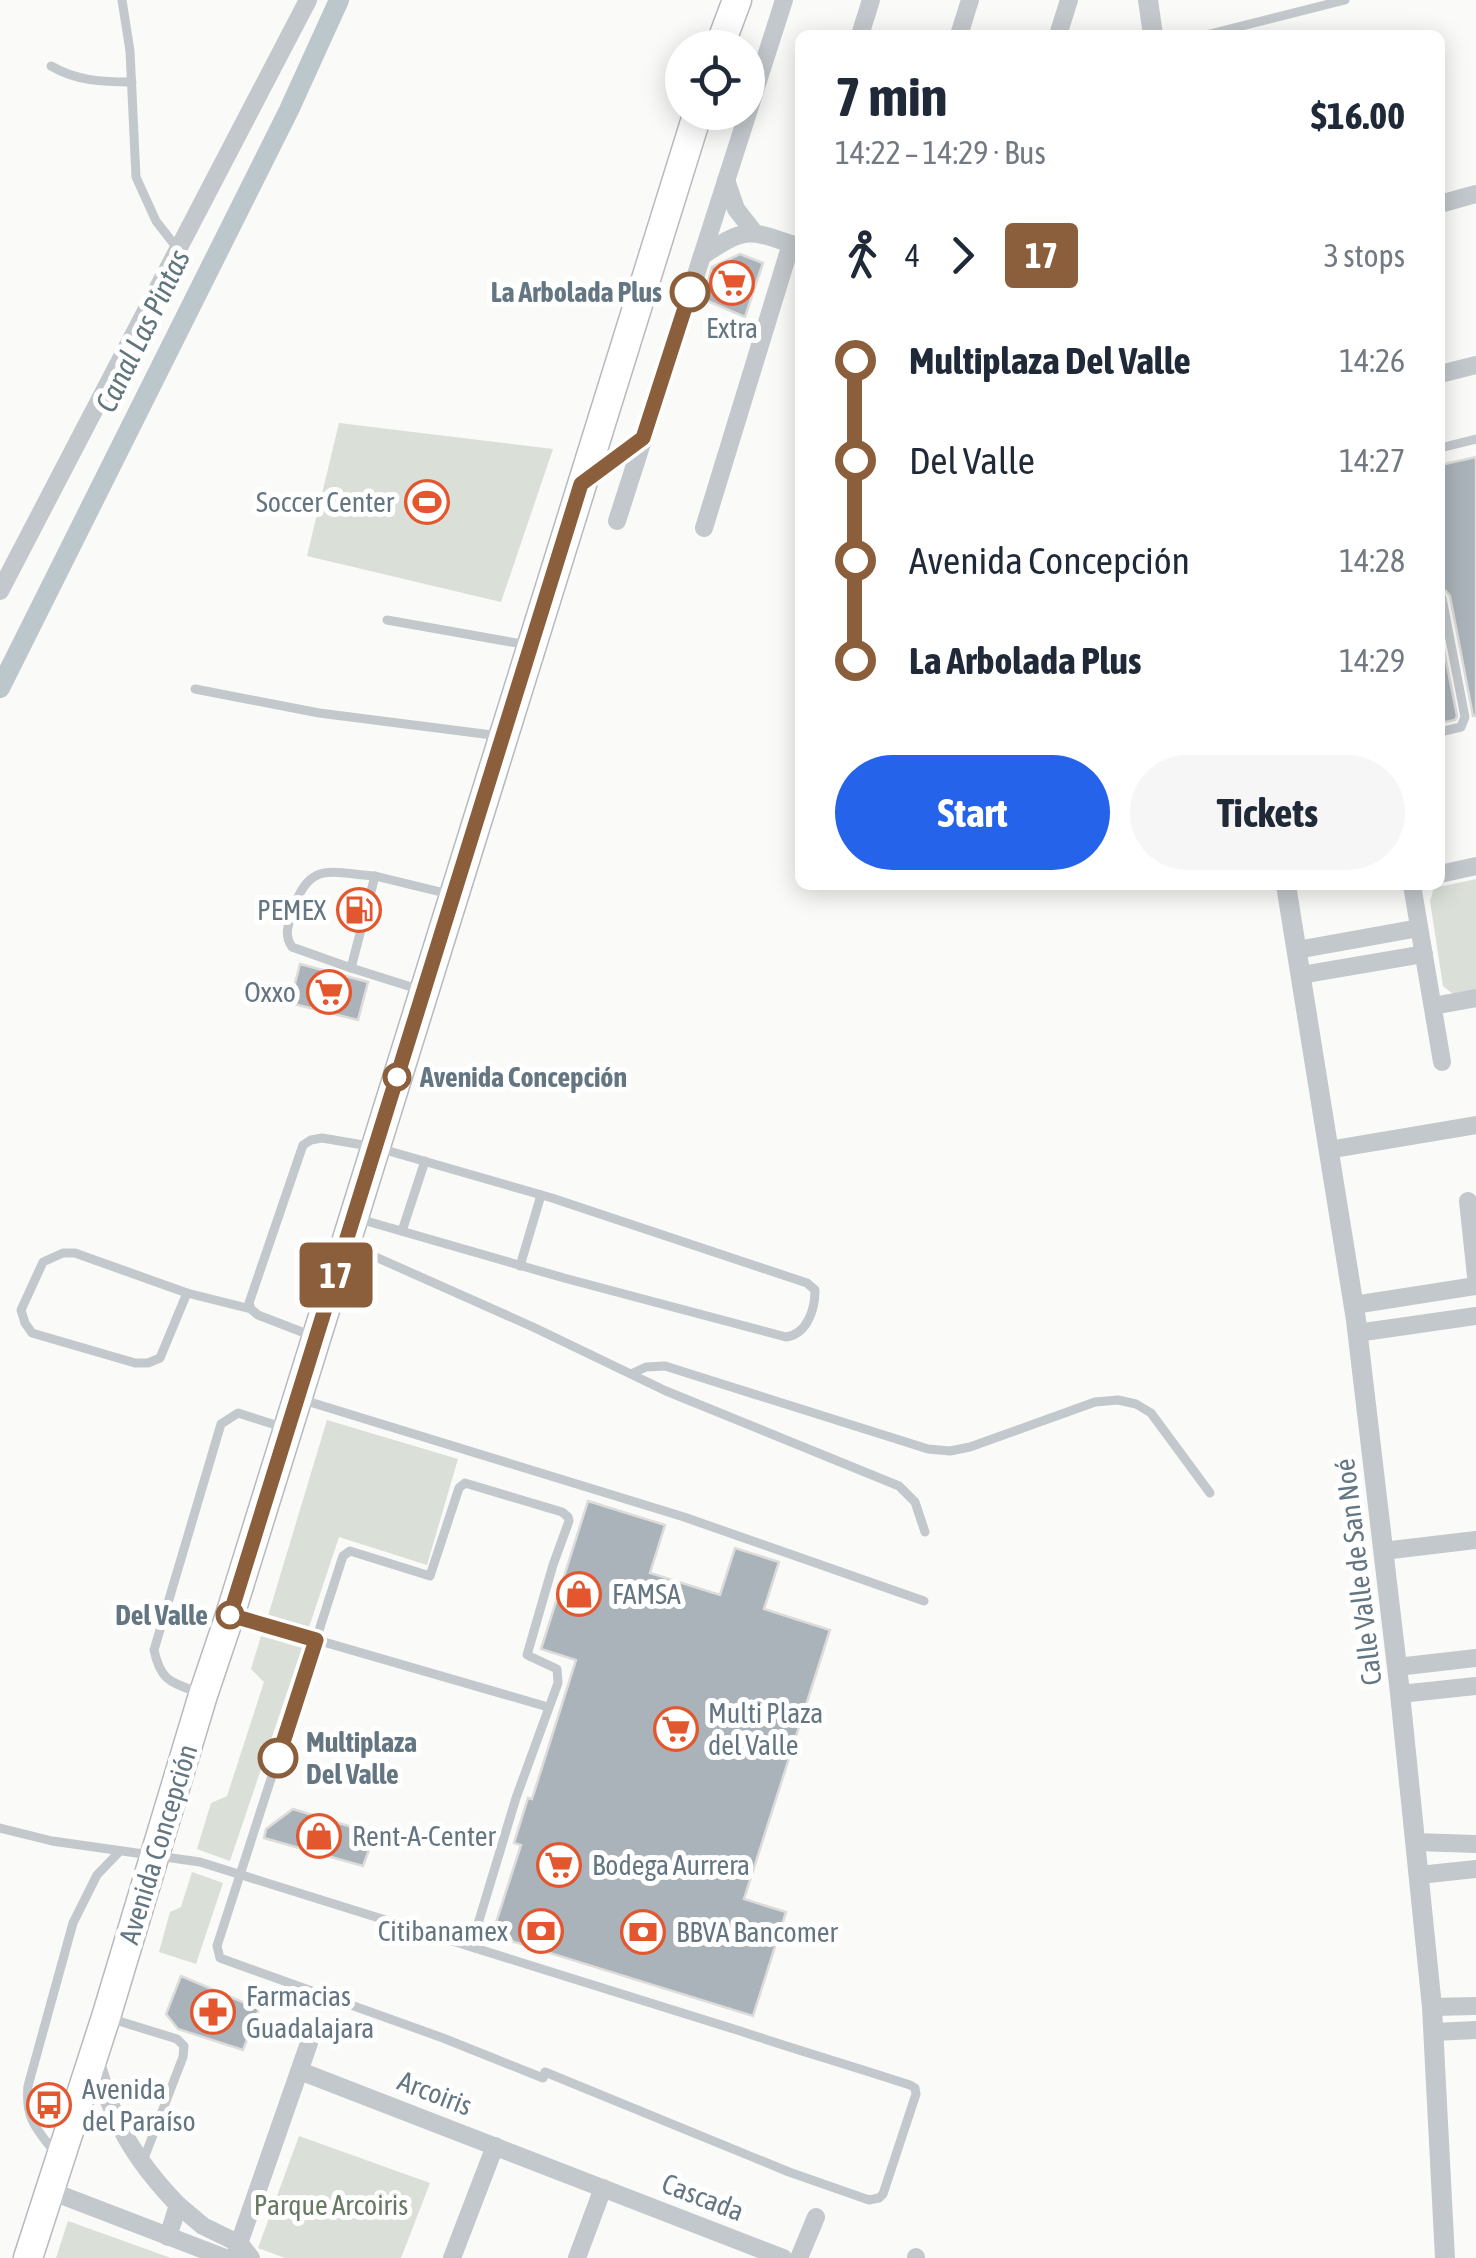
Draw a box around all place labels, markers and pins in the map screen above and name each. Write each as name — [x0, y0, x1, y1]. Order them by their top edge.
supermarket icon: Extra — [709, 260, 755, 306]
marker: La Arbolada Plus — [671, 273, 709, 311]
place label: La Arbolada Plus — [491, 276, 662, 308]
place label: Extra — [706, 312, 758, 344]
sports icon: Soccer Center — [404, 479, 450, 525]
place label: Soccer Center — [256, 486, 395, 518]
fuel station icon: PEMEX — [336, 887, 382, 933]
place label: PEMEX — [257, 894, 326, 926]
supermarket icon: Oxxo — [306, 969, 352, 1015]
place label: Oxxo — [244, 976, 296, 1008]
place label: Avenida Concepción — [419, 1061, 627, 1093]
marker: Avenida Concepción — [384, 1064, 410, 1090]
shop icon: FAMSA — [556, 1571, 602, 1617]
place label: FAMSA — [612, 1578, 681, 1610]
place label: Del Valle — [115, 1599, 208, 1631]
marker: Del Valle — [217, 1602, 243, 1628]
place label: Multi Plaza del Valle — [708, 1697, 823, 1761]
supermarket icon: Multi Plaza del Valle — [653, 1706, 699, 1752]
place label: Multiplaza Del Valle — [306, 1726, 417, 1790]
marker: Multiplaza Del Valle — [259, 1739, 297, 1777]
shop icon: Rent-A-Center — [296, 1813, 342, 1859]
place label: Rent-A-Center — [352, 1820, 496, 1852]
supermarket icon: Bodega Aurrera — [536, 1842, 582, 1888]
place label: Bodega Aurrera — [592, 1849, 750, 1881]
bank icon: Citibanamex — [518, 1908, 564, 1954]
bank icon: BBVA Bancomer — [620, 1909, 666, 1955]
place label: Citibanamex — [378, 1915, 508, 1947]
place label: BBVA Bancomer — [676, 1916, 839, 1948]
place label: Farmacias Guadalajara — [246, 1980, 374, 2044]
pharmacy icon: Farmacias Guadalajara — [190, 1989, 236, 2035]
place label: Avenida del Paraíso — [82, 2073, 196, 2137]
bus stop icon: Avenida del Paraíso — [26, 2082, 72, 2128]

